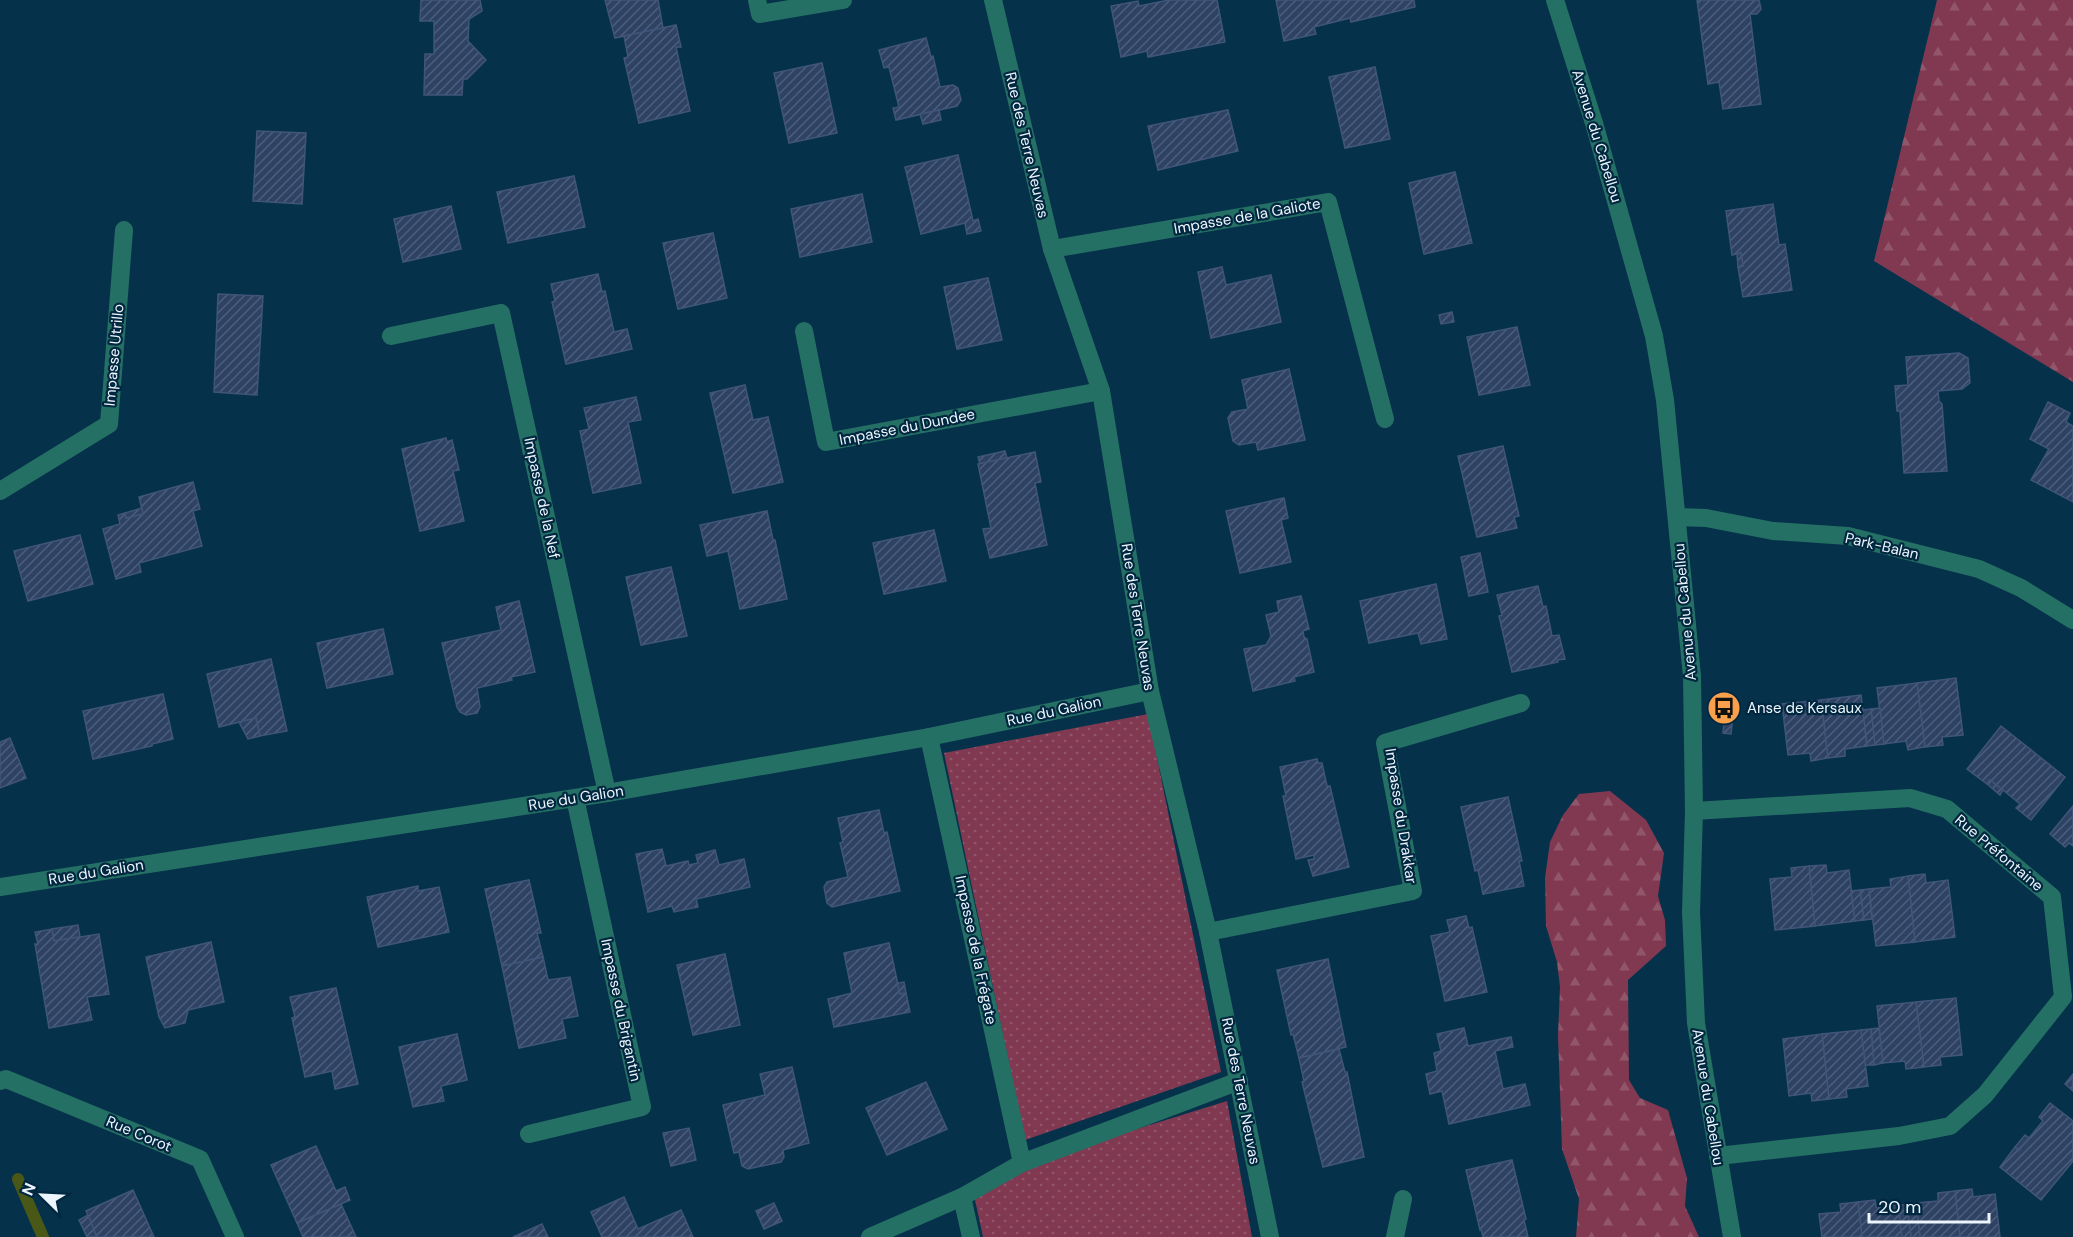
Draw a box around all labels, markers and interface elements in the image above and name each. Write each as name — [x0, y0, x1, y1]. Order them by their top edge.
street label: Avenue du Cabellou — [1567, 67, 1627, 205]
street label: Rue des Terre Neuvas — [1000, 70, 1054, 220]
street label: Impasse de la Galiote — [1172, 193, 1322, 239]
street label: Impasse Utrillo — [100, 303, 128, 407]
street label: Impasse du Dundee — [837, 404, 977, 450]
street label: Impasse de la Nef — [519, 436, 565, 560]
street label: Park-Balan — [1843, 528, 1921, 564]
street label: Rue des Terre Neuvas — [1116, 542, 1160, 692]
street label: Avenue du Cabellou — [1669, 542, 1701, 682]
bus stop icon: Anse de Kersaux — [1706, 690, 1742, 726]
street label: Rue du Galion — [1005, 691, 1103, 731]
place label: Anse de Kersaux — [1747, 698, 1862, 718]
street label: Impasse du Drakkar — [1380, 747, 1422, 886]
street label: Rue du Galion — [527, 781, 625, 815]
street label: Rue Préfontaine — [1951, 810, 2047, 896]
street label: Rue du Galion — [47, 855, 145, 889]
street label: Impasse de la Frégate — [950, 874, 1002, 1026]
street label: Impasse du Brigantin — [596, 937, 646, 1083]
street label: Rue des Terre Neuvas — [1217, 1016, 1265, 1166]
street label: Avenue du Cabellou — [1687, 1027, 1729, 1167]
street label: Rue Corot — [103, 1111, 175, 1157]
north arrow — [12, 1165, 72, 1225]
text: N — [17, 1180, 41, 1199]
scale bar — [1869, 1186, 1989, 1224]
text: 20 m — [1878, 1195, 1921, 1219]

